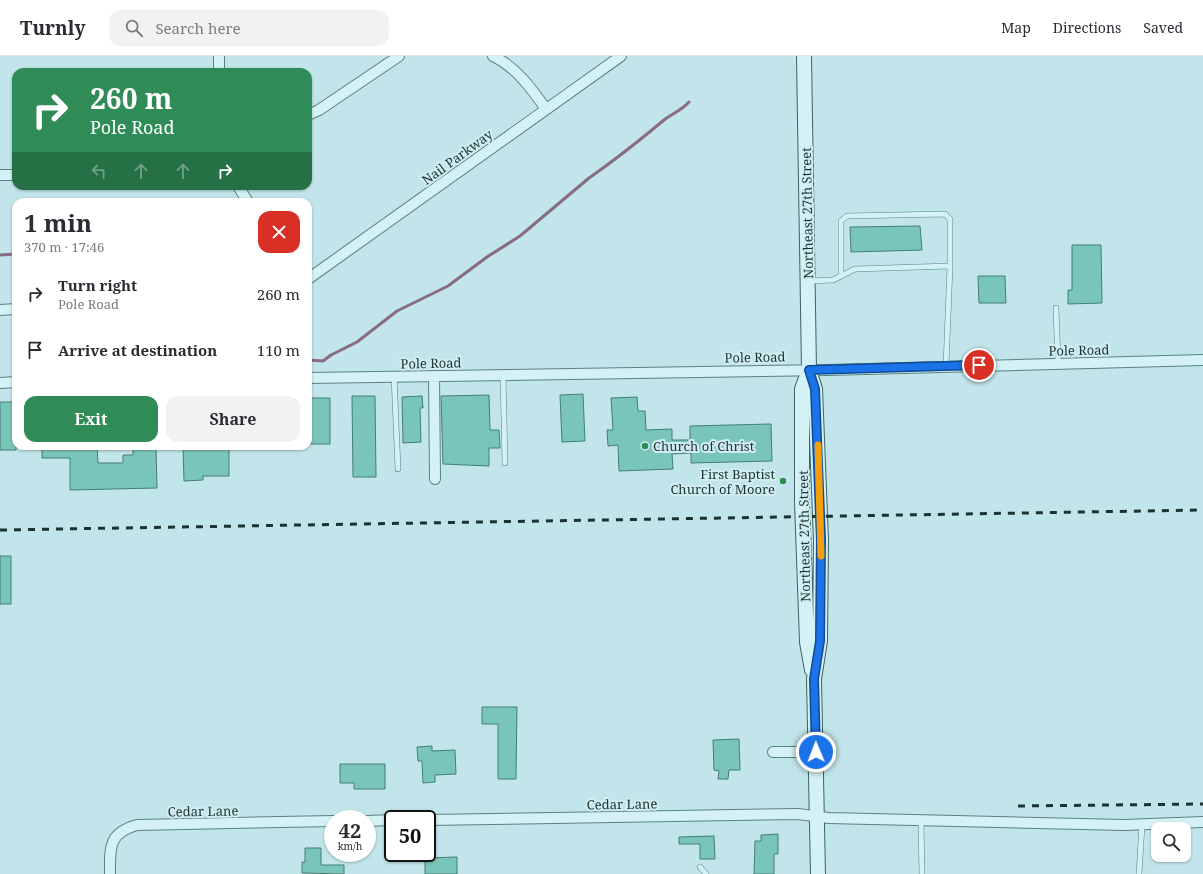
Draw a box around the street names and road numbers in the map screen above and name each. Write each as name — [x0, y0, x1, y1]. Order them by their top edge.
street label: Nail Parkway — [418, 125, 497, 189]
street label: Northeast 27th Street — [797, 147, 817, 279]
street label: Pole Road — [1048, 340, 1110, 360]
street label: Pole Road — [724, 347, 786, 367]
street label: Pole Road — [400, 353, 462, 373]
street label: Northeast 27th Street — [794, 470, 814, 602]
street label: Cedar Lane — [587, 794, 657, 814]
street label: Cedar Lane — [168, 801, 238, 821]

